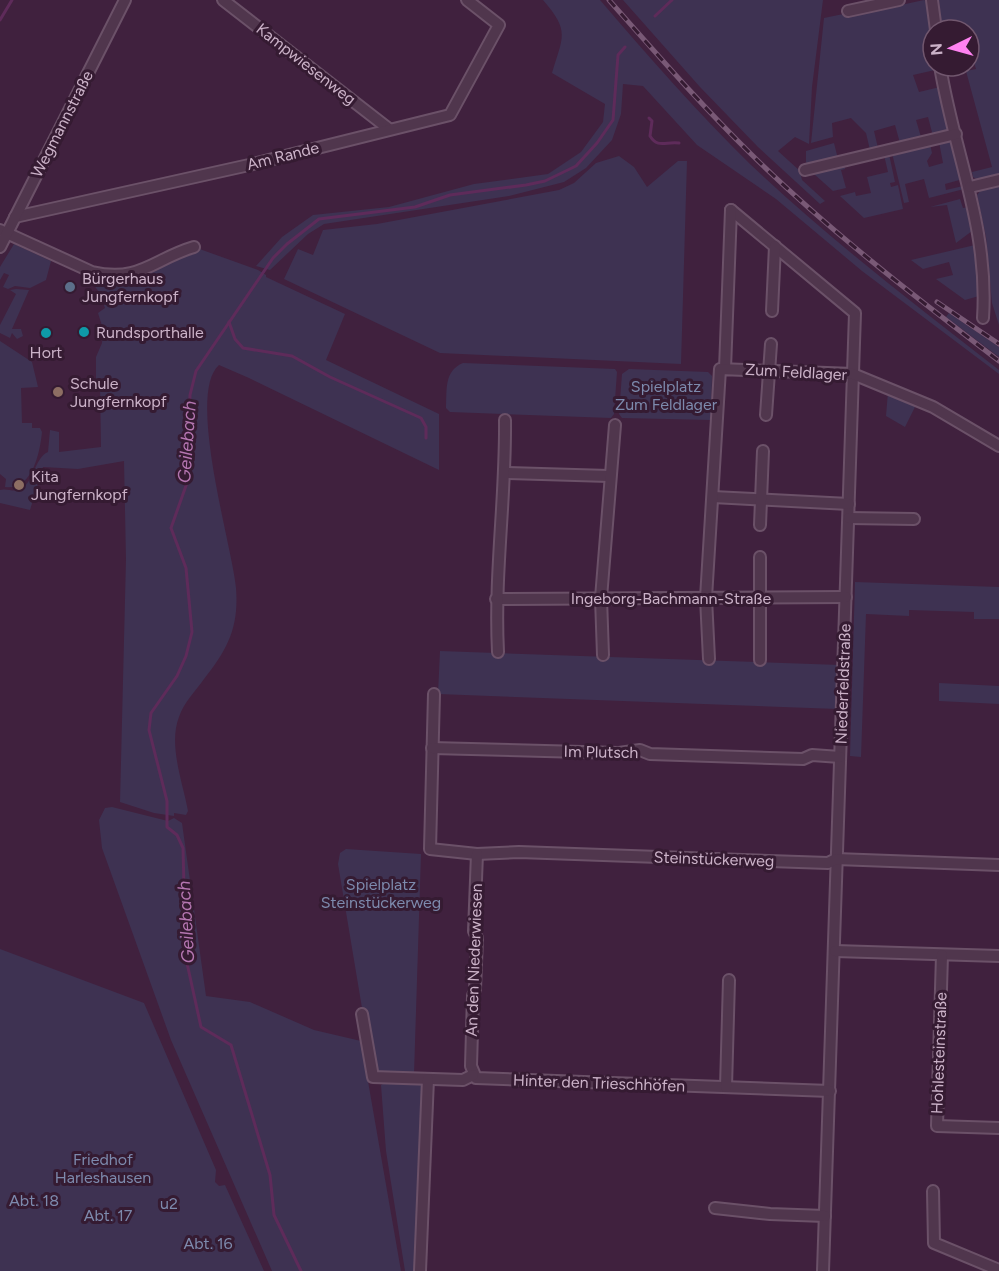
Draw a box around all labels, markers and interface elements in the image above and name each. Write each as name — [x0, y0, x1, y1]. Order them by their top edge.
north arrow — [921, 18, 981, 78]
street label: Kampwiesenweg — [252, 19, 360, 109]
text: N — [927, 42, 947, 56]
street label: Wegmannstraße — [27, 67, 97, 181]
street label: Am Rande — [245, 138, 321, 174]
place label: Bürgerhaus Jungfernkopf — [82, 269, 179, 306]
marker: Bürgerhaus Jungfernkopf — [63, 280, 77, 294]
place label: Rundsporthalle — [96, 323, 204, 342]
marker: Rundsporthalle — [77, 325, 91, 339]
marker: Hort — [39, 326, 53, 340]
place label: Hort — [30, 343, 62, 362]
street label: Zum Feldlager — [744, 360, 848, 384]
place label: Schule Jungfernkopf — [70, 374, 167, 411]
park label: Spielplatz Zum Feldlager — [615, 377, 718, 414]
marker: Schule Jungfernkopf — [51, 385, 65, 399]
water label: Geilebach — [173, 400, 201, 484]
place label: Kita Jungfernkopf — [31, 467, 128, 504]
marker: Kita Jungfernkopf — [12, 478, 26, 492]
street label: Ingeborg-Bachmann-Straße — [571, 589, 772, 608]
street label: Niederfeldstraße — [831, 623, 855, 745]
street label: Im Plutsch — [563, 742, 639, 762]
street label: Steinstückerweg — [653, 847, 775, 871]
park label: Spielplatz Steinstückerweg — [321, 875, 441, 912]
water label: Geilebach — [173, 880, 199, 964]
street label: An den Niederwiesen — [462, 883, 486, 1037]
street label: Hohlesteinstraße — [927, 991, 951, 1114]
street label: Hinter den Trieschhöfen — [512, 1070, 686, 1096]
park label: Friedhof Harleshausen — [55, 1150, 151, 1187]
park label: Abt. 18 — [9, 1191, 59, 1210]
park label: u2 — [160, 1194, 178, 1213]
park label: Abt. 17 — [84, 1206, 133, 1225]
park label: Abt. 16 — [183, 1234, 233, 1253]

